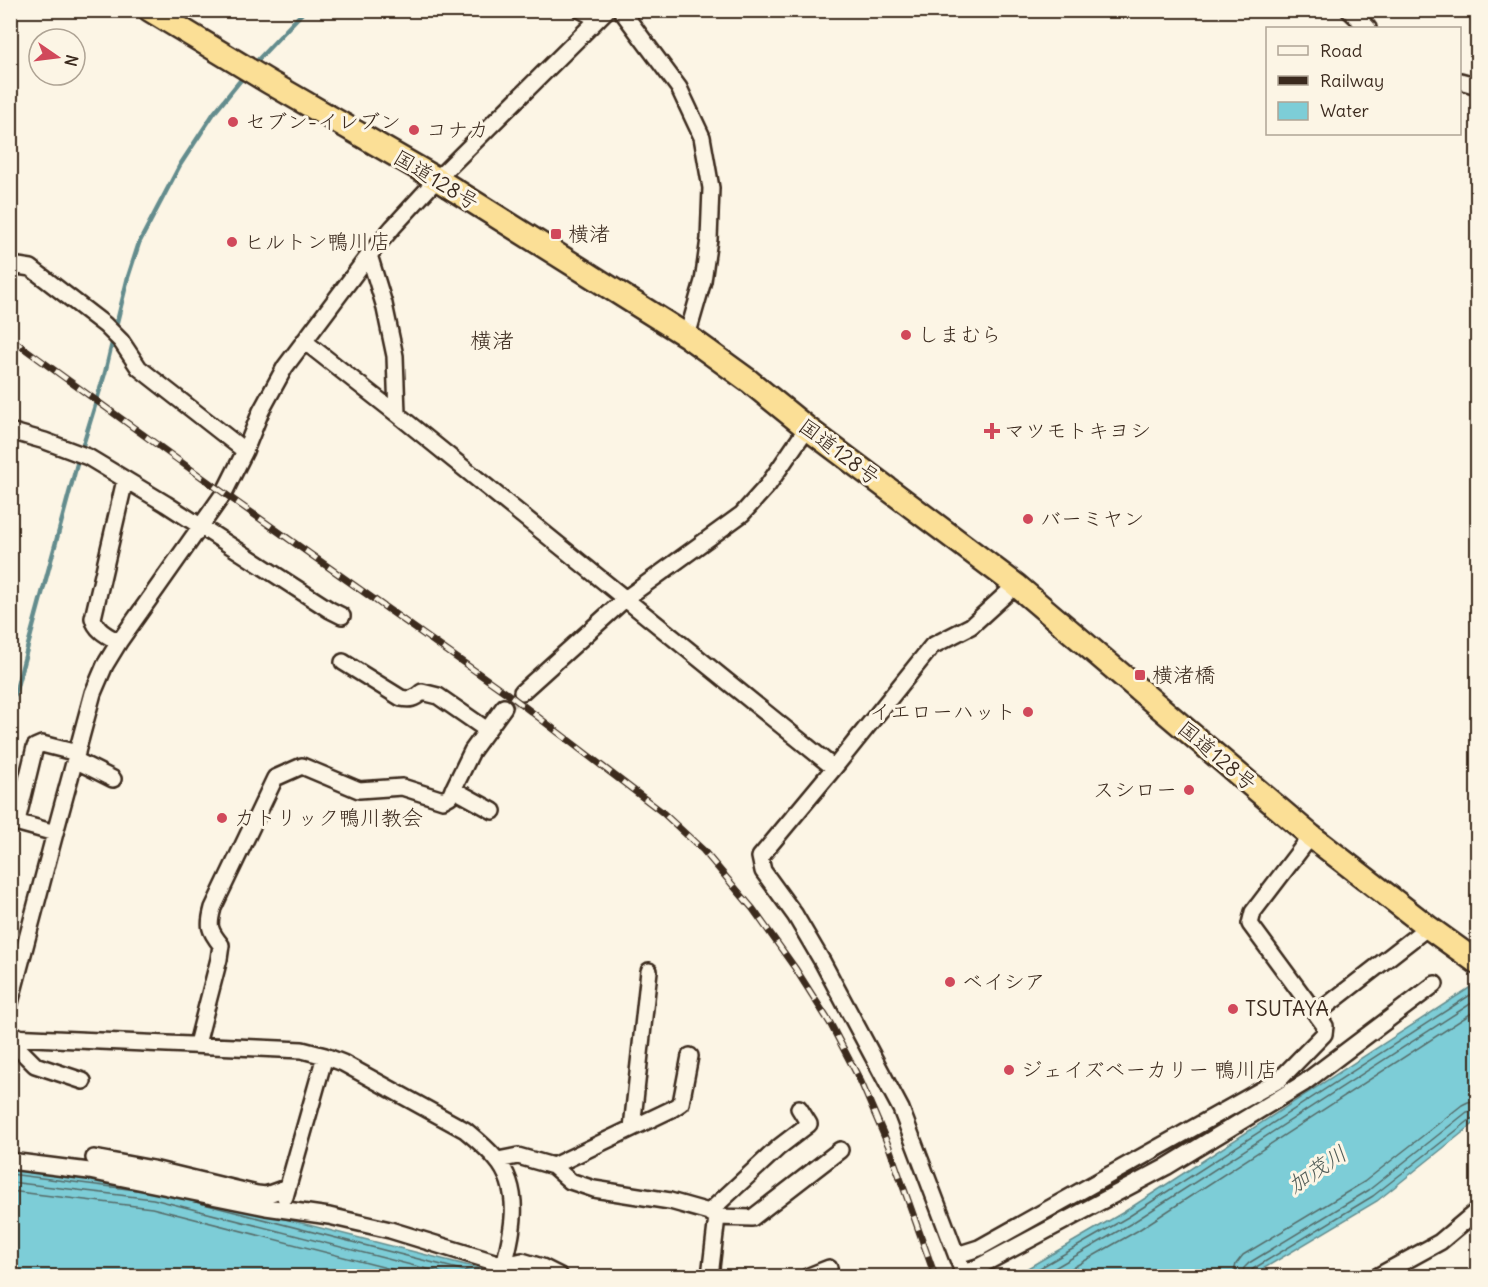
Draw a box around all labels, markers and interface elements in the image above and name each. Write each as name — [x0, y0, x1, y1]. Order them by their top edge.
north arrow — [27, 27, 87, 87]
legend — [1266, 27, 1461, 135]
text: Road — [1320, 39, 1363, 62]
text: N — [61, 53, 83, 68]
text: Railway — [1320, 69, 1384, 92]
text: Water — [1320, 99, 1370, 122]
place label: セブン-イレブン — [245, 108, 401, 135]
marker: セブン-イレブン — [226, 115, 240, 129]
place label: コナカ — [426, 116, 489, 143]
marker: コナカ — [407, 123, 421, 137]
street label: 国道128号 — [389, 144, 484, 216]
place label: 横渚 — [568, 220, 610, 247]
marker: 横渚 — [549, 227, 563, 241]
place label: ヒルトン鴨川店 — [244, 228, 391, 255]
marker: ヒルトン鴨川店 — [225, 235, 239, 249]
place label: しまむら — [918, 321, 1002, 348]
district label: 横渚 — [470, 326, 514, 354]
marker: しまむら — [899, 328, 913, 342]
street label: 国道128号 — [793, 412, 885, 491]
place label: マツモトキヨシ — [1004, 417, 1151, 444]
marker: マツモトキヨシ — [985, 424, 999, 438]
place label: バーミヤン — [1040, 505, 1145, 532]
marker: バーミヤン — [1021, 512, 1035, 526]
place label: 横渚橋 — [1152, 661, 1215, 688]
marker: 横渚橋 — [1133, 668, 1147, 682]
place label: イエローハット — [869, 698, 1016, 725]
marker: イエローハット — [1021, 705, 1035, 719]
street label: 国道128号 — [1172, 715, 1262, 796]
place label: スシロー — [1093, 776, 1177, 803]
marker: スシロー — [1182, 783, 1196, 797]
place label: カトリック鴨川教会 — [234, 804, 423, 831]
marker: カトリック鴨川教会 — [215, 811, 229, 825]
place label: ベイシア — [962, 968, 1046, 995]
marker: ベイシア — [943, 975, 957, 989]
place label: TSUTAYA — [1245, 995, 1329, 1022]
marker: TSUTAYA — [1226, 1002, 1240, 1016]
place label: ジェイズベーカリー 鴨川店 — [1021, 1056, 1277, 1083]
marker: ジェイズベーカリー 鴨川店 — [1002, 1063, 1016, 1077]
water label: 加茂川 — [1282, 1139, 1352, 1199]

